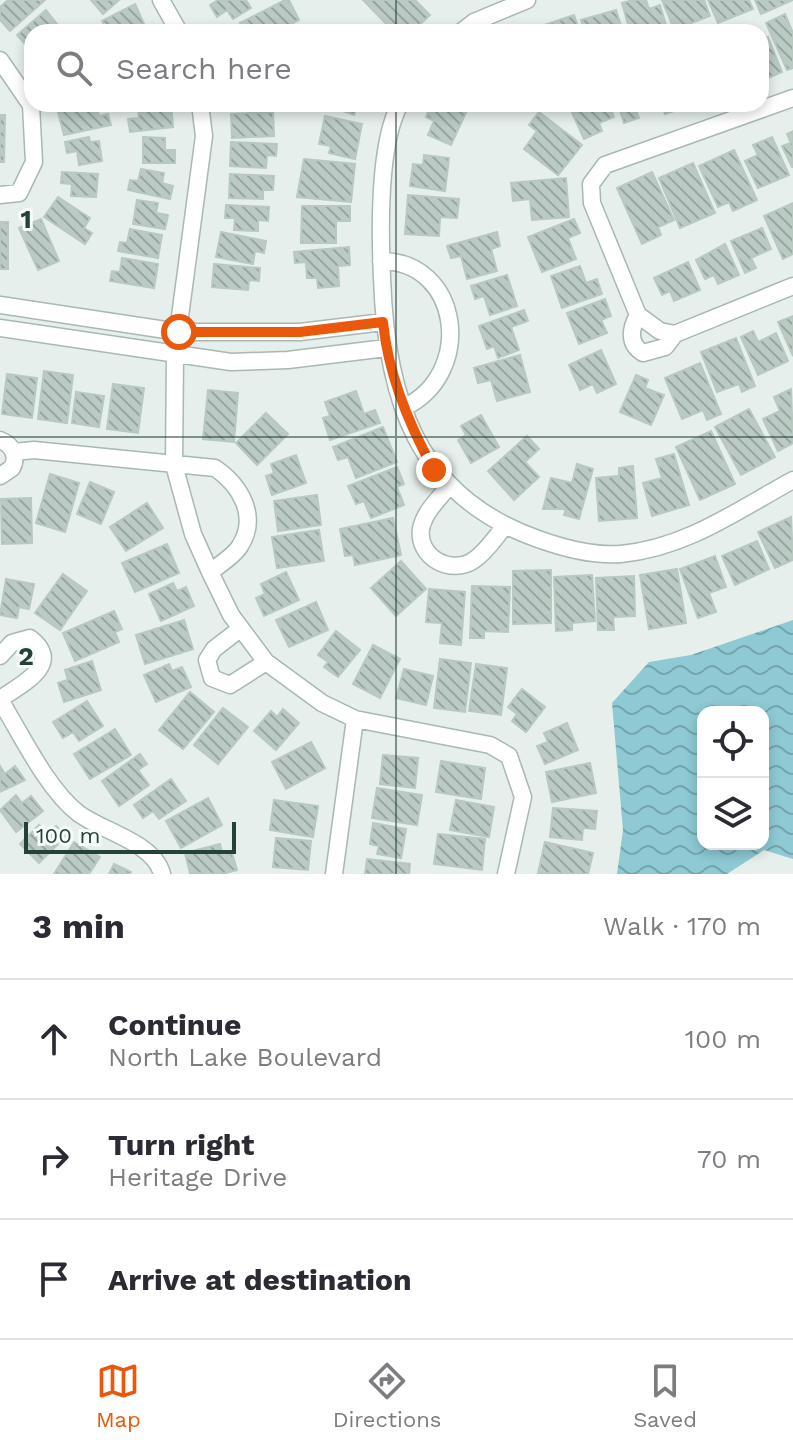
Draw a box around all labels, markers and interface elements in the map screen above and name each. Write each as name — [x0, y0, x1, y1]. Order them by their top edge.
search box — [24, 24, 769, 112]
icon: search — [52, 46, 96, 90]
text: Search here — [116, 51, 292, 86]
text: 1 — [20, 204, 32, 234]
route start — [161, 314, 197, 350]
route end — [416, 452, 452, 488]
text: 2 — [18, 641, 34, 671]
map controls — [697, 706, 769, 850]
button: locate — [697, 706, 769, 778]
button: layers — [697, 778, 769, 850]
scale bar — [24, 818, 236, 854]
text: 100 m — [36, 823, 100, 848]
text: 3 min — [32, 906, 125, 946]
text: Walk · 170 m — [603, 911, 761, 941]
text: Continue — [108, 1007, 241, 1042]
icon: ahead — [32, 1017, 76, 1061]
text: 100 m — [685, 1024, 761, 1054]
text: North Lake Boulevard — [108, 1042, 382, 1072]
text: Turn right — [108, 1127, 254, 1162]
icon: right — [32, 1137, 76, 1181]
text: 70 m — [697, 1144, 761, 1174]
text: Heritage Drive — [108, 1162, 287, 1192]
icon: arrive — [32, 1257, 76, 1301]
text: Arrive at destination — [108, 1262, 412, 1297]
tab: Map — [96, 1359, 141, 1432]
tab: Directions — [333, 1359, 441, 1432]
tab: Saved — [633, 1359, 697, 1432]

